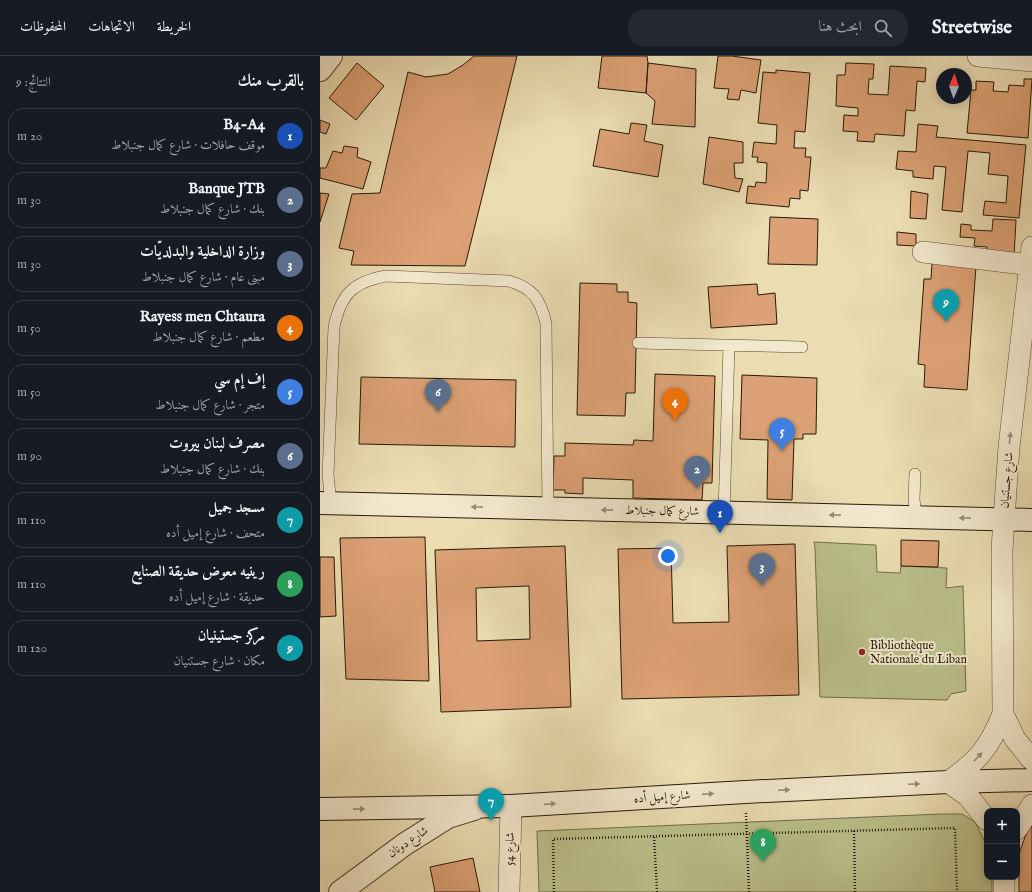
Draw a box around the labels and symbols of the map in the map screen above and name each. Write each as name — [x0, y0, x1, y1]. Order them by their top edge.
north arrow — [936, 68, 972, 104]
pin: 9 — [933, 289, 959, 322]
pin: 6 — [425, 379, 451, 412]
pin: 4 — [662, 388, 688, 421]
pin: 5 — [769, 418, 795, 451]
one-way arrow — [1007, 432, 1014, 444]
street label: شارع جستنيان — [997, 451, 1020, 509]
pin: 2 — [684, 456, 710, 489]
pin: 1 — [707, 500, 733, 533]
street label: شارع كمال جنبلاط — [625, 503, 699, 522]
one-way arrow — [470, 504, 483, 510]
one-way arrow — [600, 507, 613, 513]
one-way arrow — [829, 512, 841, 519]
one-way arrow — [958, 515, 971, 521]
your location — [658, 546, 678, 566]
pin: 3 — [749, 553, 775, 586]
place label: Bibliothèque Nationale du Liban — [870, 638, 967, 667]
marker: Bibliothèque Nationale du Liban — [857, 647, 867, 657]
one-way arrow — [973, 752, 983, 762]
one-way arrow — [908, 780, 920, 787]
street label: شارع إميل أده — [633, 787, 691, 809]
one-way arrow — [778, 787, 791, 793]
pin: 7 — [478, 788, 504, 821]
one-way arrow — [702, 791, 714, 798]
one-way arrow — [544, 801, 557, 807]
one-way arrow — [353, 805, 365, 812]
street label: شارع دونان — [385, 823, 433, 863]
pin: 8 — [750, 829, 776, 862]
street label: شارع 54 — [502, 832, 521, 866]

